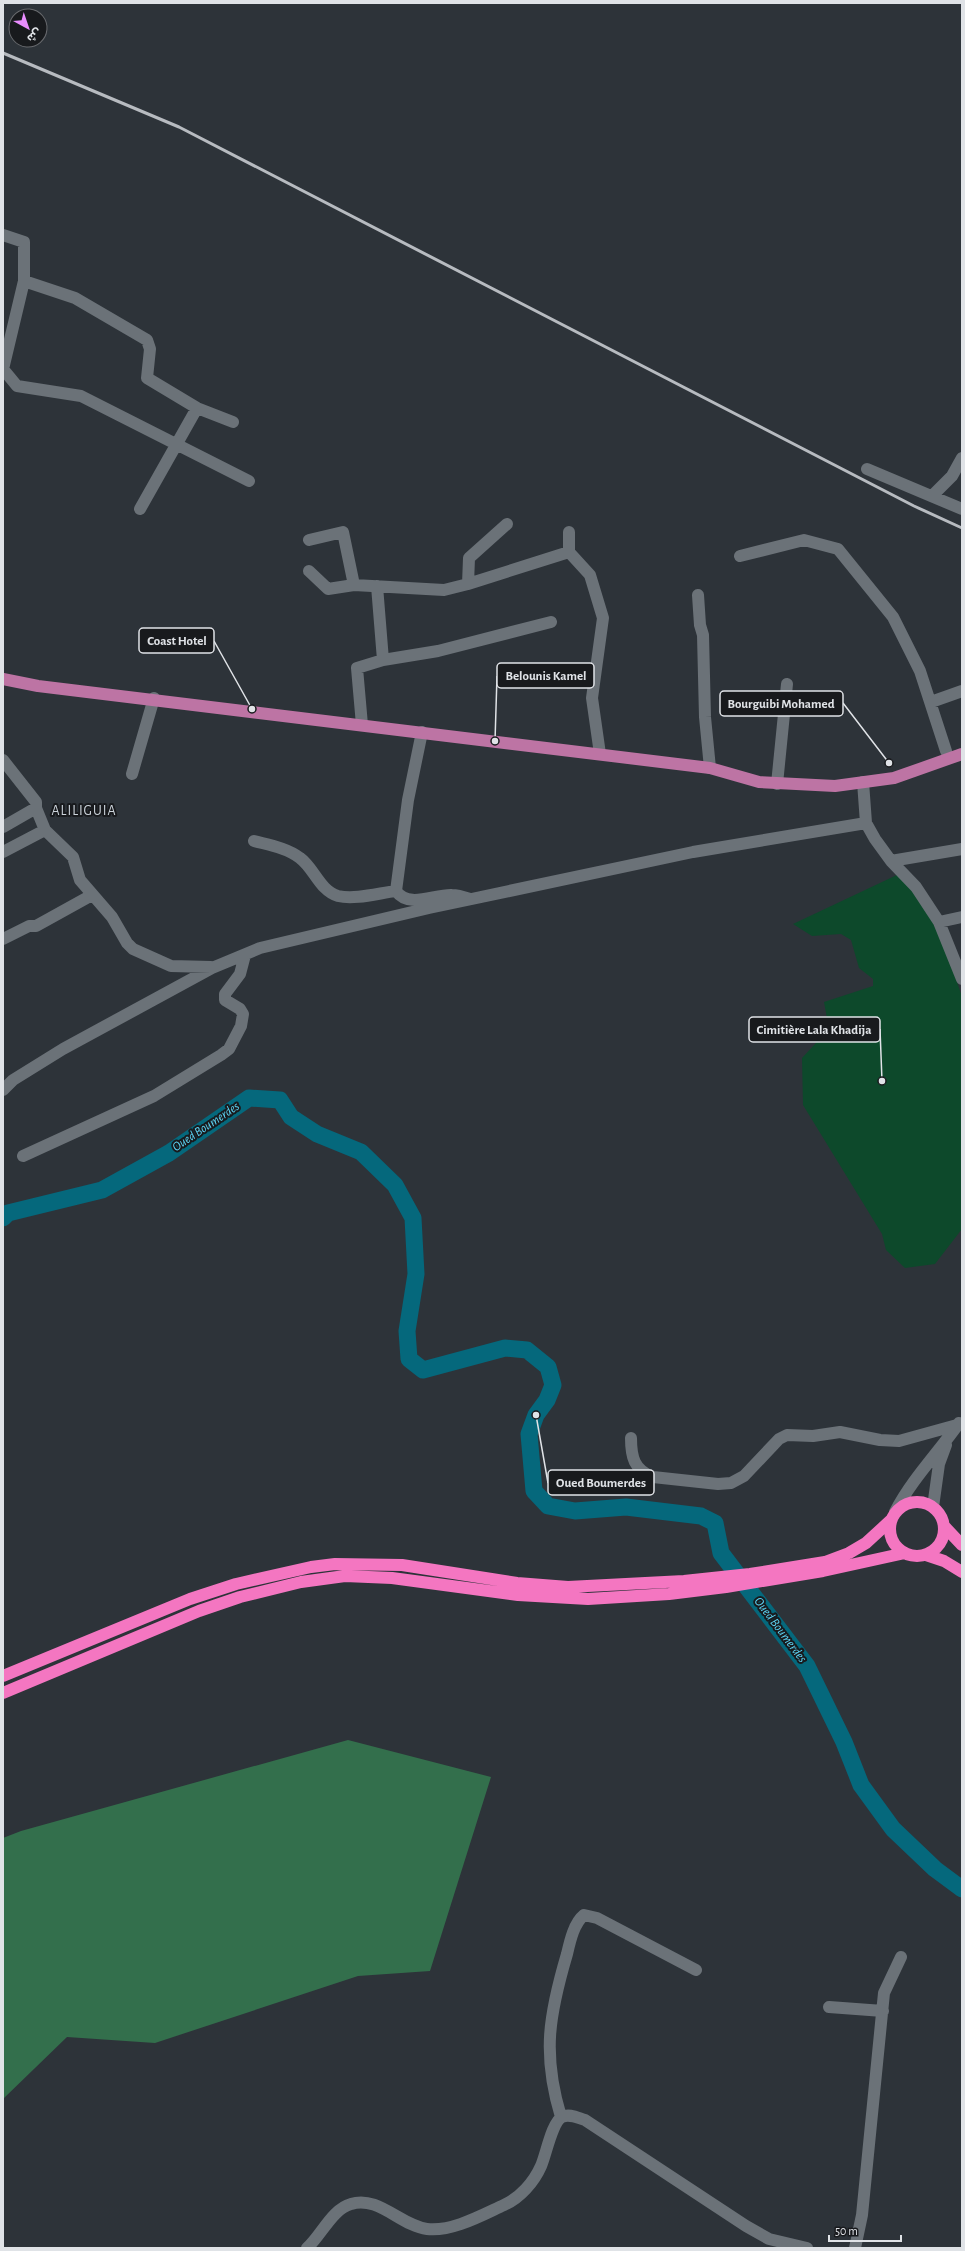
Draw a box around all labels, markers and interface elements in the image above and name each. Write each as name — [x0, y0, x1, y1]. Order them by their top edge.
north arrow — [8, 8, 48, 48]
text: ش — [24, 25, 43, 44]
callout: Coast Hotel — [139, 628, 214, 653]
text: Coast Hotel — [147, 635, 207, 648]
callout: Belounis Kamel — [497, 663, 594, 688]
text: Belounis Kamel — [506, 670, 586, 683]
callout: Bourguibi Mohamed — [720, 691, 843, 716]
text: Bourguibi Mohamed — [727, 698, 835, 711]
district label: ALILIGUIA — [51, 804, 117, 818]
callout: Cimitière Lala Khadija — [749, 1017, 880, 1042]
text: Cimitière Lala Khadija — [756, 1024, 872, 1037]
water label: Oued Boumerdes — [170, 1100, 242, 1154]
callout: Oued Boumerdes — [548, 1470, 654, 1495]
text: Oued Boumerdes — [556, 1477, 646, 1490]
water label: Oued Boumerdes — [751, 1595, 809, 1665]
scale bar — [829, 2217, 901, 2243]
text: 50 m — [835, 2225, 858, 2237]

